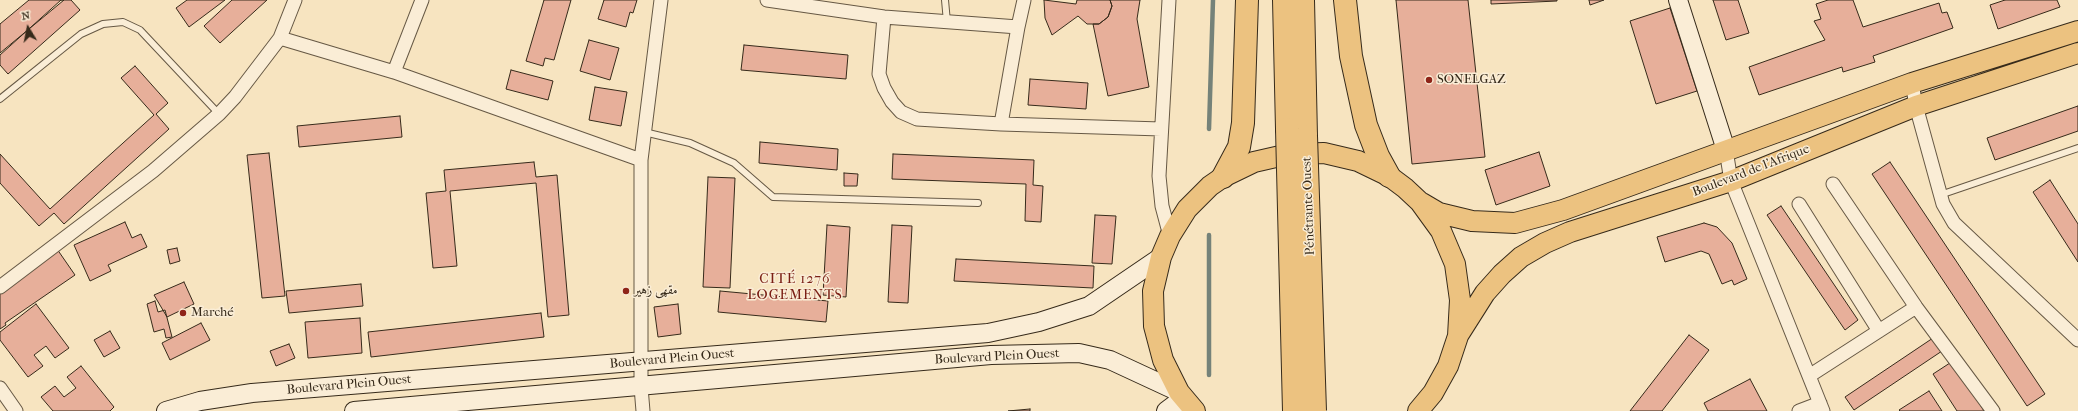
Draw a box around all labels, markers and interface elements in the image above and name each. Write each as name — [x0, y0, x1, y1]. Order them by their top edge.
north arrow — [8, 8, 48, 48]
text: N — [21, 9, 31, 23]
place label: SONELGAZ — [1437, 72, 1506, 88]
marker: SONELGAZ — [1424, 75, 1434, 85]
street label: Boulevard de l'Afrique — [1690, 141, 1812, 201]
street label: Pénétrante Ouest — [1299, 156, 1319, 256]
district label: CITÉ 1276 LOGEMENTS — [747, 272, 843, 304]
place label: مقهى زهير — [634, 283, 678, 299]
marker: مقهى زهير — [621, 286, 631, 296]
place label: Marché — [191, 305, 234, 321]
marker: Marché — [178, 308, 188, 318]
street label: Boulevard Plein Ouest — [609, 346, 735, 372]
street label: Boulevard Plein Ouest — [934, 346, 1060, 368]
street label: Boulevard Plein Ouest — [286, 372, 412, 398]

